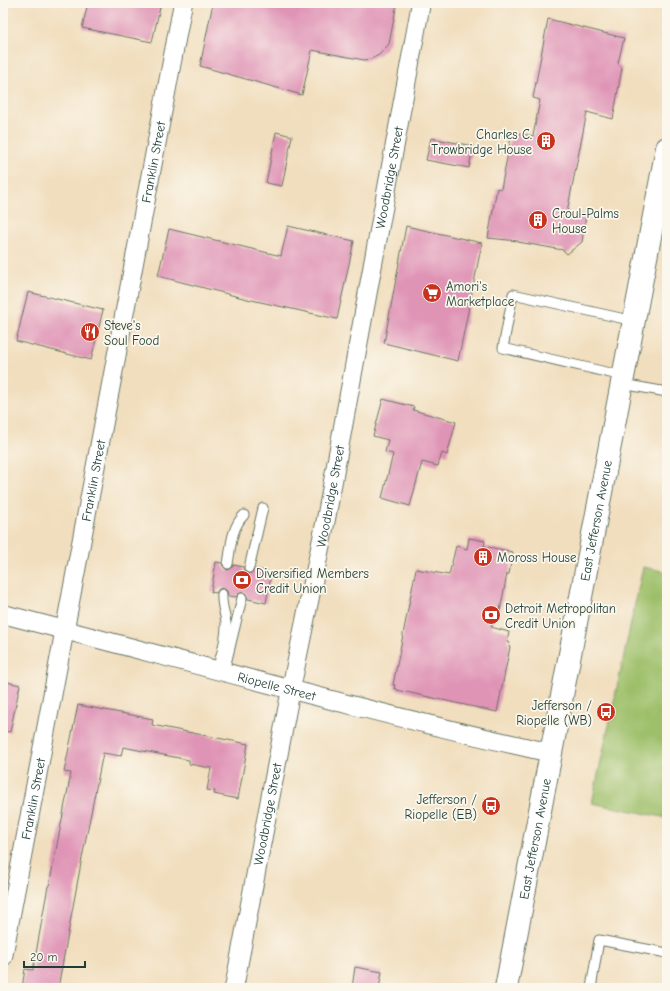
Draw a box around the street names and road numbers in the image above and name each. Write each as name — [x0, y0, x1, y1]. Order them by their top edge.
street label: Franklin Street — [138, 119, 168, 204]
street label: Woodbridge Street — [372, 124, 406, 230]
street label: Franklin Street — [78, 437, 108, 522]
street label: Woodbridge Street — [313, 443, 347, 549]
street label: East Jefferson Avenue — [577, 458, 615, 582]
street label: Riopelle Street — [236, 668, 319, 703]
street label: Franklin Street — [18, 756, 48, 841]
street label: Woodbridge Street — [250, 761, 284, 866]
street label: East Jefferson Avenue — [516, 777, 554, 900]

